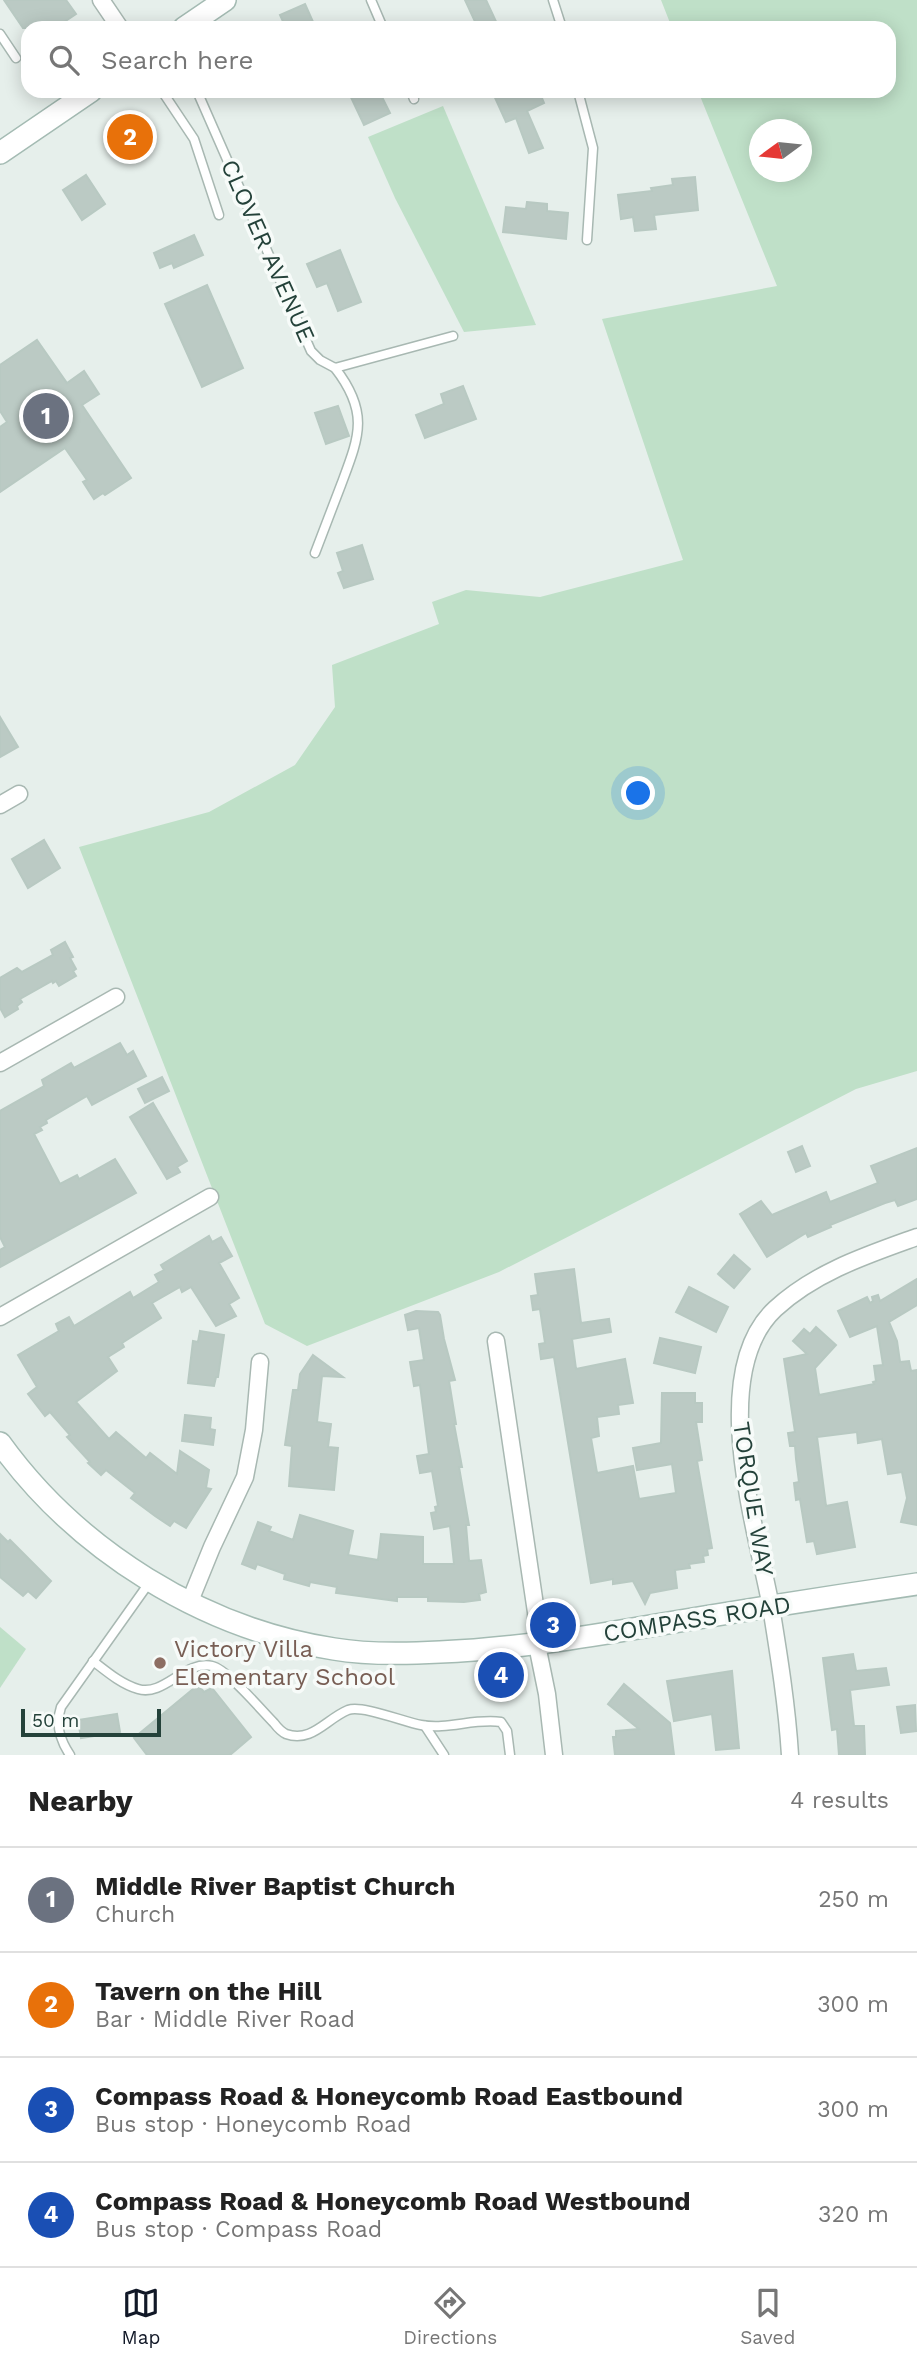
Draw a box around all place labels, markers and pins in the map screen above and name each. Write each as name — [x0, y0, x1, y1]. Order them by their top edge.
pin: 2 — [107, 111, 153, 163]
pin: 1 — [23, 390, 69, 442]
pin: 3 — [530, 1599, 576, 1651]
place label: Victory Villa Elementary School — [174, 1635, 396, 1691]
pin: 4 — [478, 1649, 524, 1701]
marker: Victory Villa Elementary School — [152, 1655, 168, 1671]

